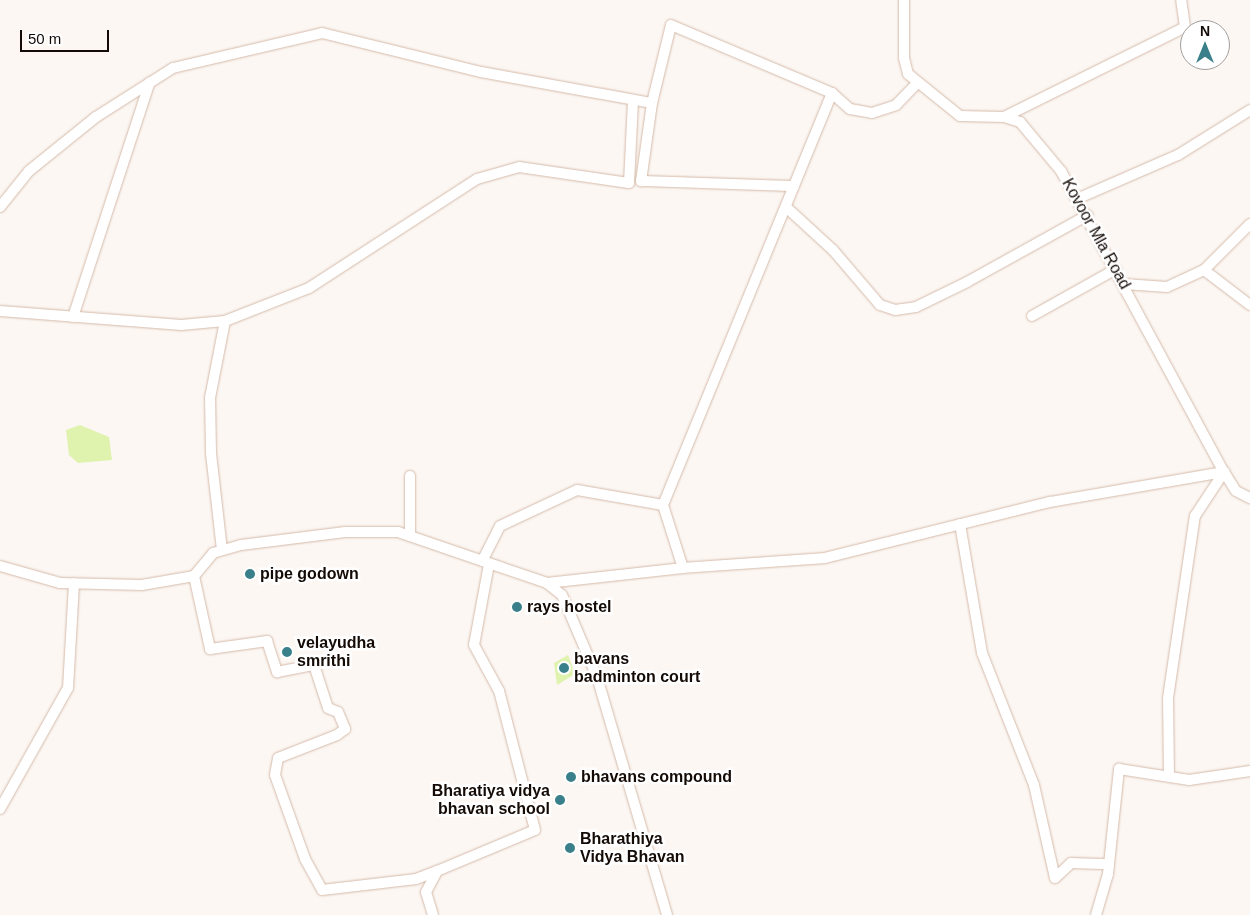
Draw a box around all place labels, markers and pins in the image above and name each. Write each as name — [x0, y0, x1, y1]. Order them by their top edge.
place label: pipe godown — [260, 564, 359, 584]
marker: pipe godown — [244, 568, 256, 580]
place label: rays hostel — [527, 597, 611, 617]
marker: rays hostel — [511, 601, 523, 613]
place label: velayudha smrithi — [297, 633, 375, 671]
marker: velayudha smrithi — [281, 646, 293, 658]
place label: bavans badminton court — [574, 649, 700, 687]
marker: bavans badminton court — [558, 662, 570, 674]
place label: bhavans compound — [581, 767, 732, 787]
marker: bhavans compound — [565, 771, 577, 783]
place label: Bharatiya vidya bhavan school — [432, 781, 550, 819]
marker: Bharatiya vidya bhavan school — [554, 794, 566, 806]
place label: Bharathiya Vidya Bhavan — [580, 829, 685, 867]
marker: Bharathiya Vidya Bhavan — [564, 842, 576, 854]

